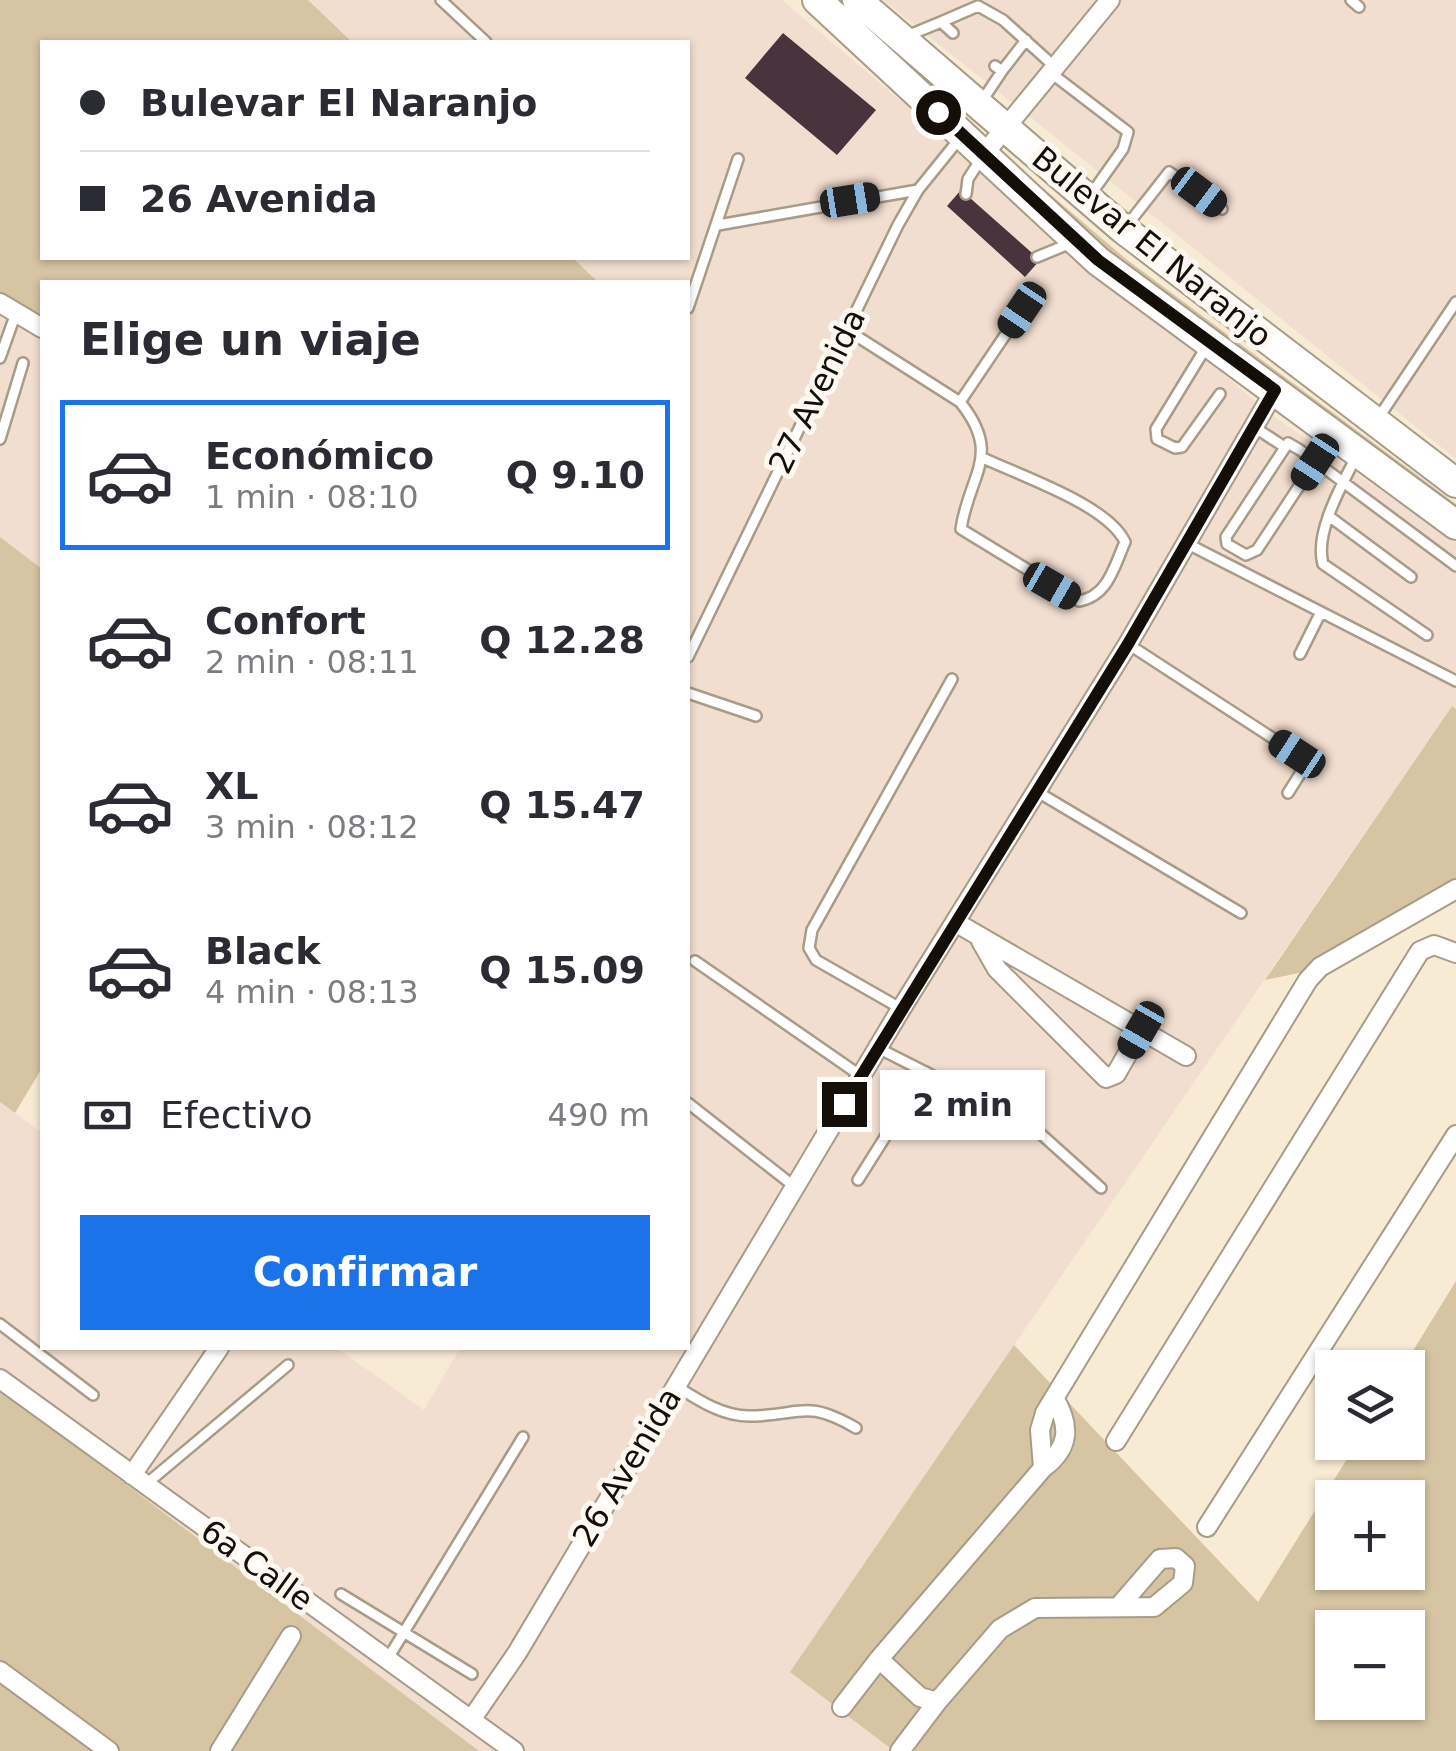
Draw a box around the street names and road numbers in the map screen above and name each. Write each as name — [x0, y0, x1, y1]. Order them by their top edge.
street label: Bulevar El Naranjo — [1025, 139, 1279, 355]
street label: 27 Avenida — [761, 302, 873, 480]
street label: 26 Avenida — [565, 1381, 689, 1553]
street label: 6a Calle — [193, 1512, 321, 1618]

